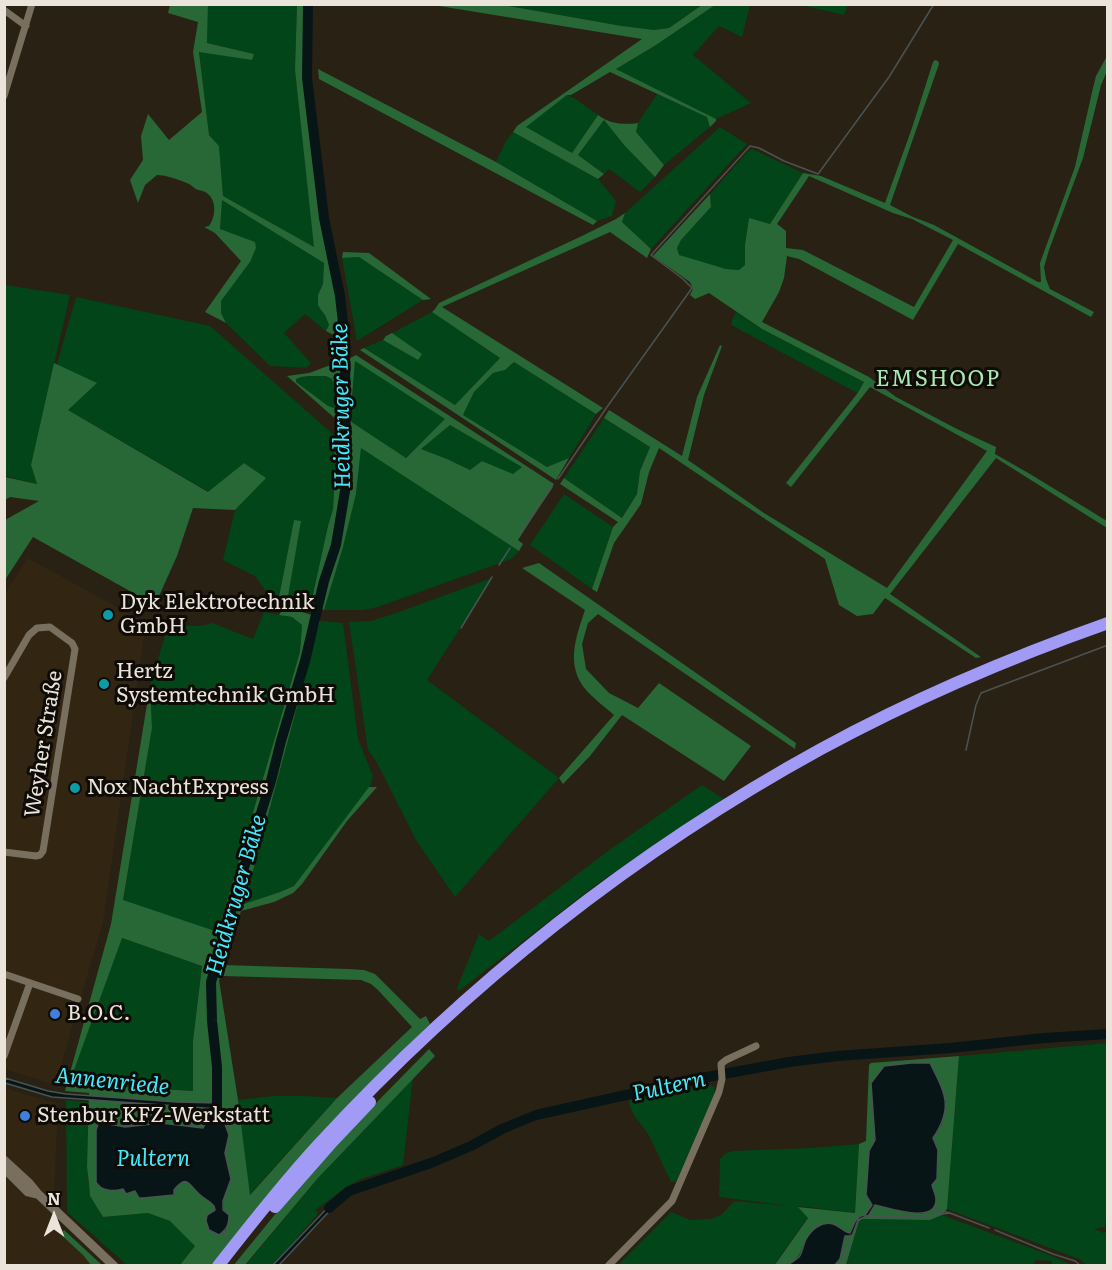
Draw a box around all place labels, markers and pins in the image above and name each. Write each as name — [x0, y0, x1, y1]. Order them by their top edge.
place label: Dyk Elektrotechnik GmbH — [120, 590, 314, 640]
marker: Dyk Elektrotechnik GmbH — [101, 608, 115, 622]
place label: Hertz Systemtechnik GmbH — [116, 659, 335, 709]
marker: Hertz Systemtechnik GmbH — [97, 677, 111, 691]
place label: Nox NachtExpress — [87, 775, 269, 801]
marker: Nox NachtExpress — [68, 781, 82, 795]
place label: B.O.C. — [67, 1001, 130, 1027]
marker: B.O.C. — [48, 1007, 62, 1021]
place label: Stenbur KFZ-Werkstatt — [37, 1103, 270, 1129]
marker: Stenbur KFZ-Werkstatt — [18, 1109, 32, 1123]

